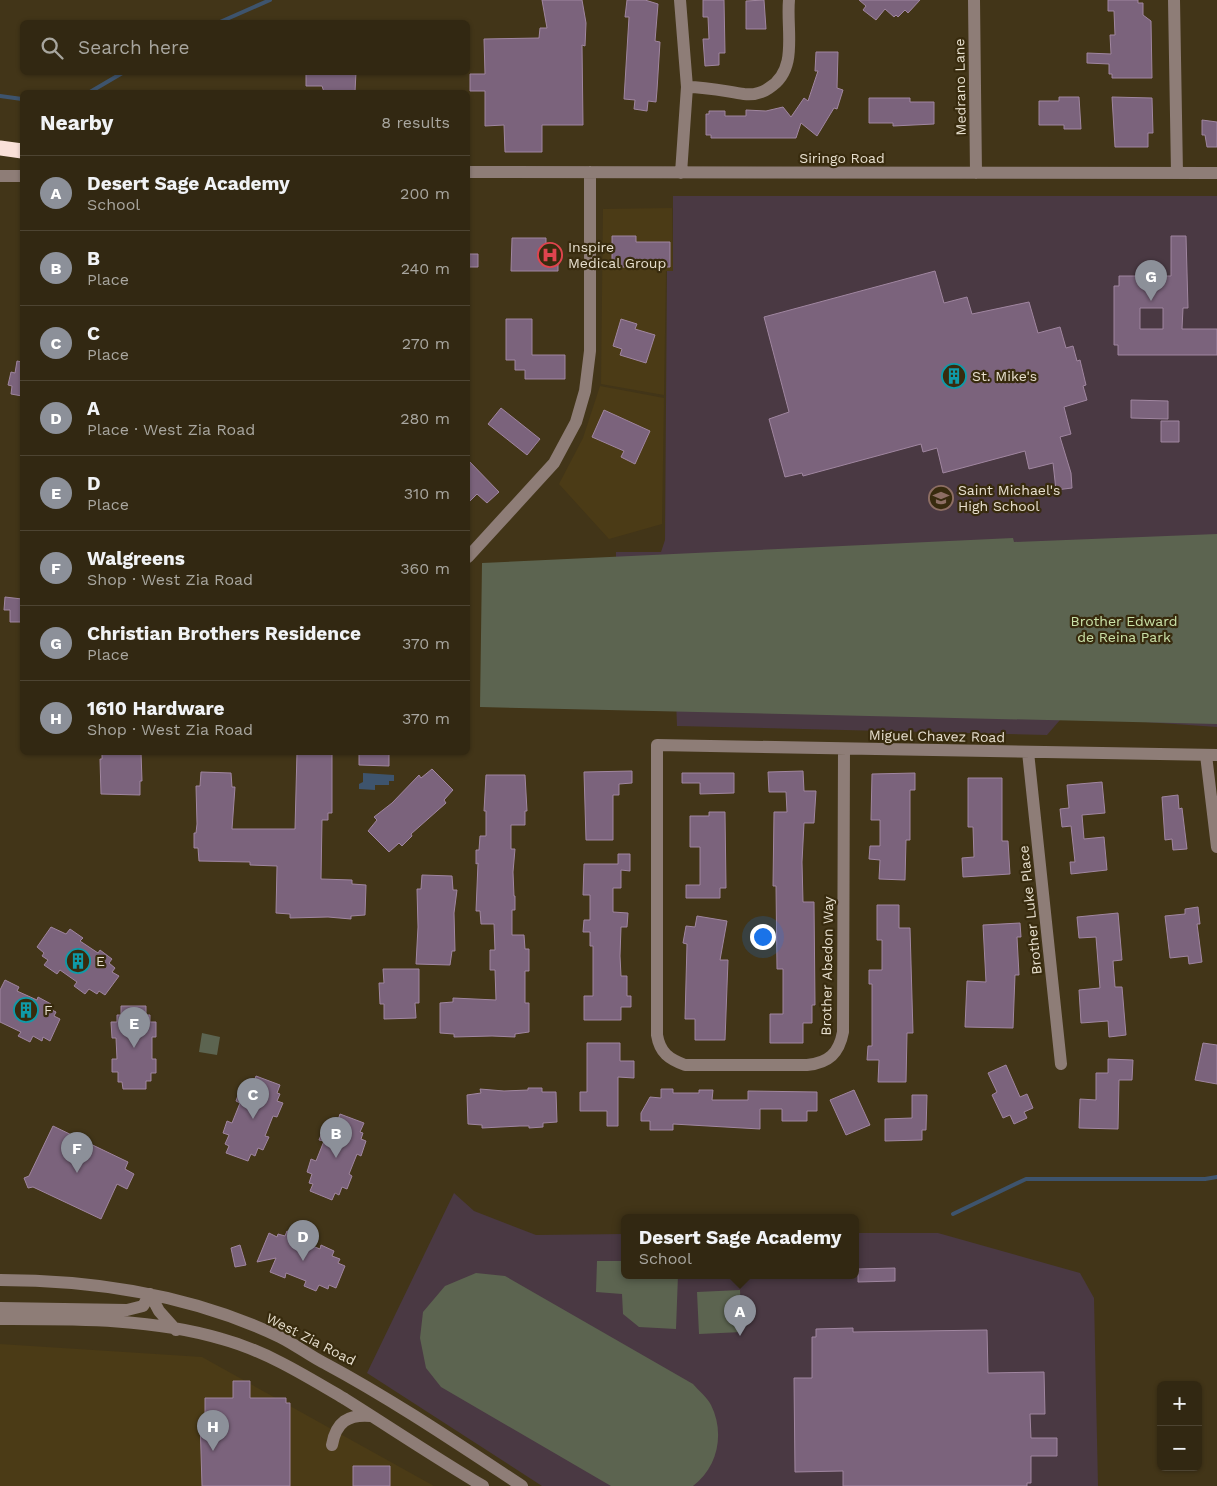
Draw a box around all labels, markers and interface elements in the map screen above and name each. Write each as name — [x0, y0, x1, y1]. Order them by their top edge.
search box — [20, 20, 470, 75]
icon: search — [38, 34, 66, 62]
text: Search here — [78, 36, 189, 59]
street label: Medrano Lane — [951, 38, 969, 136]
text: Nearby — [40, 110, 113, 135]
text: 8 results — [381, 113, 450, 132]
street label: Siringo Road — [799, 150, 885, 166]
text: Desert Sage Academy — [87, 172, 290, 195]
text: A — [51, 184, 61, 203]
text: 200 m — [400, 184, 450, 203]
text: School — [87, 195, 140, 214]
place label: Inspire Medical Group — [568, 239, 666, 271]
hospital icon: Inspire Medical Group — [537, 242, 563, 268]
text: B — [87, 247, 100, 270]
text: B — [51, 259, 61, 278]
text: 240 m — [401, 259, 450, 278]
pin: G — [1135, 260, 1167, 301]
text: Place — [87, 270, 129, 289]
text: C — [87, 322, 100, 345]
text: C — [51, 334, 61, 353]
text: 270 m — [402, 334, 450, 353]
text: Place — [87, 345, 129, 364]
building icon: St. Mike's — [941, 363, 967, 389]
place label: St. Mike's — [972, 368, 1037, 384]
text: A — [87, 397, 100, 420]
text: D — [50, 409, 62, 428]
text: 280 m — [400, 409, 450, 428]
text: Place · West Zia Road — [87, 420, 255, 439]
text: D — [87, 472, 101, 495]
place label: Saint Michael's High School — [958, 482, 1060, 514]
text: E — [51, 484, 61, 503]
text: 310 m — [404, 484, 450, 503]
school or university icon: Saint Michael's High School — [928, 485, 954, 511]
text: Place — [87, 495, 129, 514]
text: Walgreens — [87, 547, 185, 570]
text: F — [51, 559, 61, 578]
text: 360 m — [400, 559, 450, 578]
text: Shop · West Zia Road — [87, 570, 253, 589]
park label: Brother Edward de Reina Park — [1071, 613, 1177, 645]
text: Christian Brothers Residence — [87, 622, 361, 645]
text: G — [50, 634, 62, 653]
text: 370 m — [402, 634, 450, 653]
text: Place — [87, 645, 129, 664]
text: 1610 Hardware — [87, 697, 224, 720]
text: H — [50, 709, 62, 728]
text: 370 m — [402, 709, 450, 728]
text: Shop · West Zia Road — [87, 720, 253, 739]
street label: Miguel Chavez Road — [869, 727, 1005, 745]
street label: Brother Luke Place — [1015, 845, 1045, 975]
street label: Brother Abedon Way — [818, 896, 836, 1036]
your location — [750, 924, 776, 950]
building icon: E — [65, 948, 91, 974]
place label: E — [96, 953, 105, 969]
building icon: F — [13, 997, 39, 1023]
place label: F — [44, 1002, 53, 1018]
pin: E — [118, 1007, 150, 1048]
pin: C — [237, 1078, 269, 1119]
pin: B — [320, 1117, 352, 1158]
pin: F — [61, 1132, 93, 1173]
popup — [621, 1214, 859, 1279]
pin: D — [287, 1220, 319, 1261]
text: Desert Sage Academy — [639, 1226, 841, 1249]
text: School — [639, 1249, 692, 1268]
pin: A — [724, 1295, 756, 1336]
street label: West Zia Road — [264, 1310, 358, 1368]
map controls — [1157, 1381, 1202, 1471]
button: + — [1157, 1381, 1202, 1426]
pin: H — [197, 1410, 229, 1451]
button: − — [1157, 1426, 1202, 1471]

